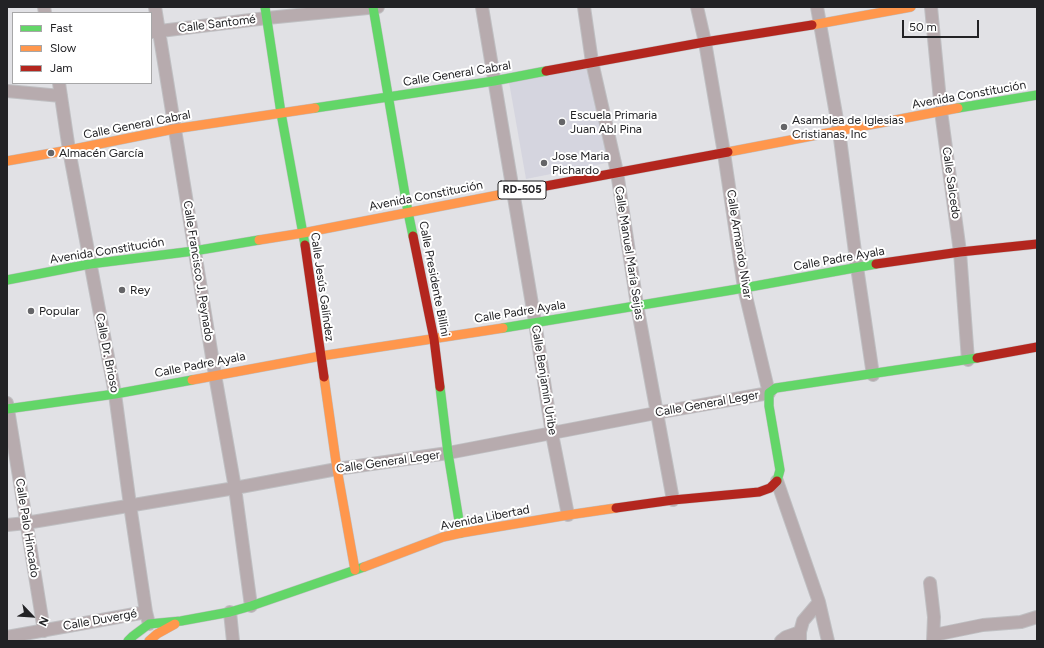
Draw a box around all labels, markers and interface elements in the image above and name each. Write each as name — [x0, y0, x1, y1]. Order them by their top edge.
legend — [12, 12, 152, 84]
street label: Calle Santomé — [177, 12, 257, 36]
scale bar — [904, 12, 981, 38]
text: 50 m — [909, 20, 937, 34]
text: Fast — [50, 21, 73, 35]
text: Slow — [50, 41, 76, 55]
street label: Calle General Cabral — [402, 58, 512, 90]
text: Jam — [50, 61, 73, 75]
street label: Avenida Constitución — [911, 78, 1027, 112]
street label: Calle General Cabral — [82, 108, 192, 142]
place label: Escuela Primaria Juan Abl Pina — [570, 108, 657, 136]
place label: Asamblea de Iglesias Cristianas, Inc — [792, 113, 903, 141]
marker: Escuela Primaria Juan Abl Pina — [557, 117, 567, 127]
marker: Asamblea de Iglesias Cristianas, Inc — [779, 122, 789, 132]
place label: Almacén García — [59, 146, 144, 160]
street label: Calle Salcedo — [939, 146, 963, 220]
marker: Almacén García — [46, 148, 56, 158]
place label: Jose Maria Pichardo — [552, 149, 609, 177]
marker: Jose Maria Pichardo — [539, 158, 549, 168]
street label: Avenida Constitución — [368, 178, 484, 214]
road number: RD-505 — [498, 181, 546, 199]
street label: Calle Manuel María Seijas — [611, 185, 647, 321]
street label: Calle Armando Nivar — [723, 189, 755, 299]
street label: Calle Francisco J. Peynado — [180, 200, 216, 342]
street label: Calle Presidente Billini — [416, 220, 452, 338]
street label: Calle Jesús Galíndez — [307, 232, 337, 342]
street label: Avenida Constitución — [49, 235, 165, 267]
street label: Calle Padre Ayala — [792, 244, 886, 274]
place label: Rey — [130, 283, 150, 297]
marker: Rey — [117, 285, 127, 295]
street label: Calle Padre Ayala — [473, 298, 567, 326]
place label: Popular — [39, 304, 79, 318]
marker: Popular — [26, 306, 36, 316]
street label: Calle Dr. Brioso — [92, 312, 122, 394]
street label: Calle Benjamín Uribe — [528, 324, 560, 436]
street label: Calle Padre Ayala — [153, 349, 247, 381]
street label: Calle General Leger — [654, 388, 760, 420]
street label: Calle General Leger — [335, 448, 441, 476]
street label: Calle Palo Hincado — [12, 477, 42, 579]
street label: Avenida Libertad — [439, 502, 531, 534]
north arrow — [12, 596, 52, 636]
street label: Calle Duvergé — [62, 606, 138, 634]
text: N — [36, 615, 51, 628]

